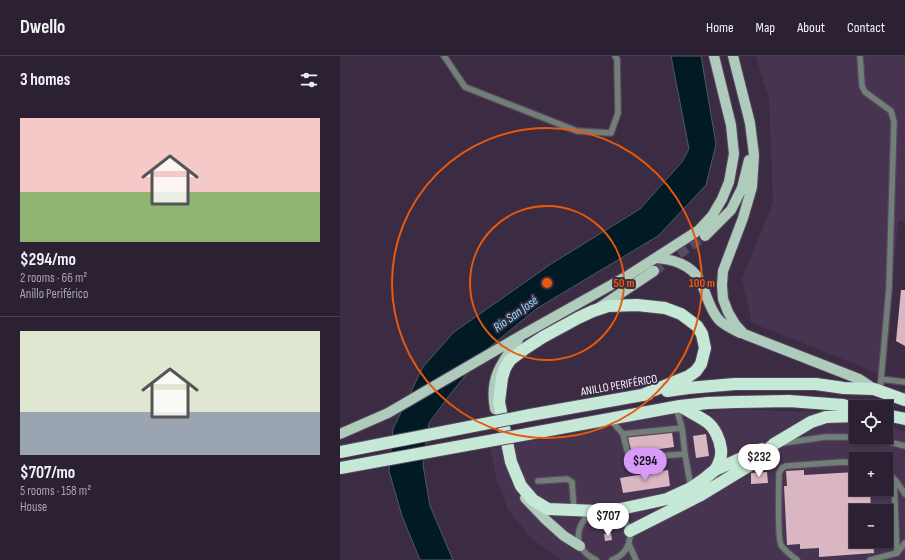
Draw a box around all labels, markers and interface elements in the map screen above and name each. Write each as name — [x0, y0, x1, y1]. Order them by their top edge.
text: Dwello — [20, 16, 65, 39]
text: Home — [706, 19, 734, 36]
text: Map — [756, 19, 775, 36]
text: About — [797, 19, 825, 36]
text: Contact — [847, 19, 885, 36]
icon: filters — [298, 69, 320, 91]
text: 3 homes — [20, 70, 70, 90]
icon: home — [134, 144, 206, 216]
text: $294/mo — [20, 250, 76, 270]
text: 2 rooms · 66 m² — [20, 270, 87, 286]
centre of rings — [540, 276, 554, 290]
text: 50 m — [614, 276, 634, 291]
text: 100 m — [689, 276, 715, 291]
text: Anillo Periférico — [20, 286, 88, 302]
water label: Río San José — [490, 292, 541, 335]
icon: home — [134, 357, 206, 429]
street label: ANILLO PERIFÉRICO — [579, 371, 659, 400]
map controls — [849, 400, 893, 548]
button: locate — [849, 400, 893, 444]
pin: $232 — [735, 444, 783, 478]
pin: $294 — [621, 448, 669, 482]
text: $232 — [747, 449, 771, 465]
button: + — [849, 452, 893, 496]
text: $294 — [633, 453, 657, 469]
text: $707/mo — [20, 463, 75, 483]
text: 5 rooms · 158 m² — [20, 483, 91, 499]
text: House — [20, 499, 47, 515]
pin: $707 — [584, 503, 632, 537]
button: − — [849, 504, 893, 548]
text: $707 — [596, 508, 620, 524]

